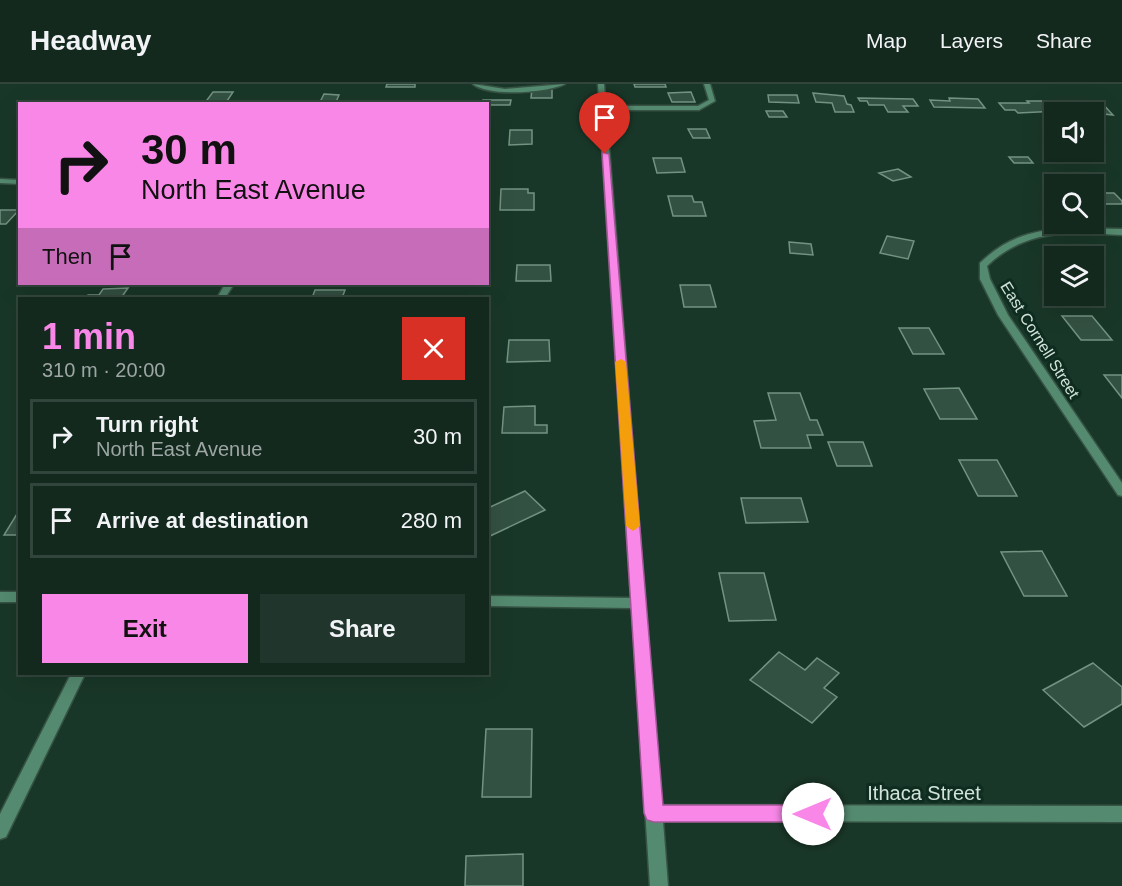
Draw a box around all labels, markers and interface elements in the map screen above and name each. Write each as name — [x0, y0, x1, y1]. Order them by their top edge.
text: Headway — [30, 25, 151, 56]
text: Map — [866, 29, 907, 52]
text: Layers — [940, 29, 1003, 52]
text: Share — [1036, 29, 1092, 52]
pin — [579, 92, 630, 154]
icon: arrive — [588, 101, 621, 134]
map controls — [1044, 102, 1104, 306]
button: sound — [1044, 102, 1104, 162]
icon: right — [42, 126, 120, 204]
text: 30 m — [141, 126, 237, 173]
button: search — [1044, 174, 1104, 234]
text: North East Avenue — [141, 175, 366, 205]
icon: arrive — [104, 240, 137, 273]
text: Then — [42, 244, 92, 269]
button: layers — [1044, 246, 1104, 306]
street label: East Cornell Street — [997, 279, 1083, 402]
text: 1 min — [42, 316, 136, 357]
button: close — [402, 317, 465, 380]
text: 310 m · 20:00 — [42, 359, 165, 381]
text: Turn right — [96, 412, 198, 437]
icon: right — [45, 420, 78, 453]
text: 30 m — [413, 424, 462, 449]
text: North East Avenue — [96, 438, 262, 460]
icon: arrive — [45, 504, 78, 537]
text: Arrive at destination — [96, 508, 309, 533]
text: 280 m — [401, 508, 462, 533]
button: Exit — [42, 594, 248, 663]
button: Share — [260, 594, 465, 663]
position arrow — [781, 782, 845, 846]
street label: Ithaca Street — [867, 782, 981, 804]

